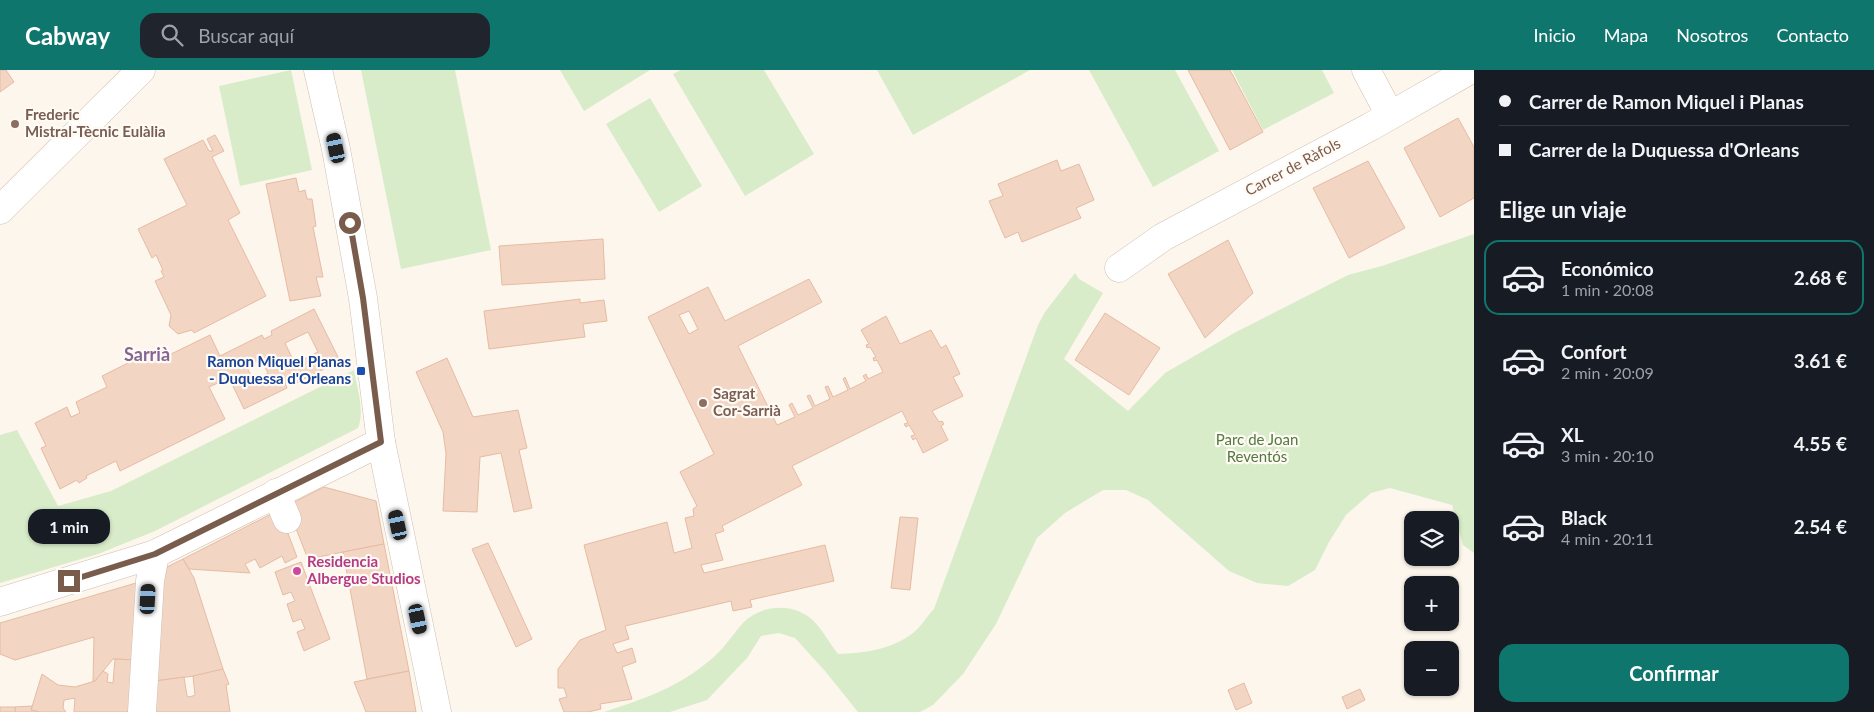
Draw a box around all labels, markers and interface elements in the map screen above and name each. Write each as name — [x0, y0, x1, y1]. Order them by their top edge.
search box — [140, 13, 490, 58]
text: Cabway — [25, 21, 110, 50]
icon: search — [158, 21, 186, 49]
text: Buscar aquí — [198, 24, 294, 47]
text: Inicio — [1533, 24, 1576, 46]
text: Mapa — [1604, 24, 1648, 46]
text: Nosotros — [1676, 24, 1748, 46]
text: Contacto — [1776, 24, 1849, 46]
text: Carrer de Ramon Miquel i Planas — [1529, 90, 1804, 113]
place label: Frederic Mistral-Tècnic Eulàlia — [25, 105, 166, 140]
marker: Frederic Mistral-Tècnic Eulàlia — [9, 118, 21, 130]
car — [325, 132, 346, 164]
street label: Carrer de Ràfols — [1242, 133, 1343, 199]
text: Carrer de la Duquessa d'Orleans — [1529, 138, 1799, 161]
text: Elige un viaje — [1499, 196, 1627, 223]
route start — [339, 212, 361, 234]
icon: car — [1501, 255, 1546, 300]
text: Económico — [1561, 257, 1654, 280]
text: 2.68 € — [1794, 266, 1847, 289]
text: 1 min · 20:08 — [1561, 280, 1654, 299]
icon: car — [1501, 338, 1546, 383]
text: Confort — [1561, 340, 1626, 363]
district label: Sarrià — [124, 343, 170, 365]
text: 3.61 € — [1794, 349, 1847, 372]
place label: Ramon Miquel Planas - Duquessa d'Orleans — [207, 352, 351, 387]
text: 2 min · 20:09 — [1561, 363, 1654, 382]
marker: Ramon Miquel Planas - Duquessa d'Orleans — [355, 365, 367, 377]
place label: Sagrat Cor-Sarrià — [713, 384, 781, 419]
marker: Sagrat Cor-Sarrià — [697, 397, 709, 409]
icon: car — [1501, 421, 1546, 466]
text: XL — [1561, 423, 1584, 446]
park label: Parc de Joan Reventós — [1216, 430, 1298, 465]
text: 4.55 € — [1794, 432, 1847, 455]
text: 3 min · 20:10 — [1561, 446, 1654, 465]
icon: car — [1501, 504, 1546, 549]
text: Black — [1561, 506, 1607, 529]
callout: 1 min — [28, 508, 110, 544]
car — [387, 509, 408, 541]
map controls — [1404, 511, 1459, 696]
button: layers — [1404, 511, 1459, 566]
text: 2.54 € — [1794, 515, 1847, 538]
text: 1 min — [49, 517, 89, 536]
text: 4 min · 20:11 — [1561, 529, 1654, 548]
place label: Residencia Albergue Studios — [306, 552, 421, 587]
marker: Residencia Albergue Studios — [291, 565, 303, 577]
route end — [58, 570, 80, 592]
button: + — [1404, 576, 1459, 631]
car — [139, 584, 156, 614]
car — [407, 603, 428, 635]
button: − — [1404, 641, 1459, 696]
button: Confirmar — [1499, 644, 1849, 702]

